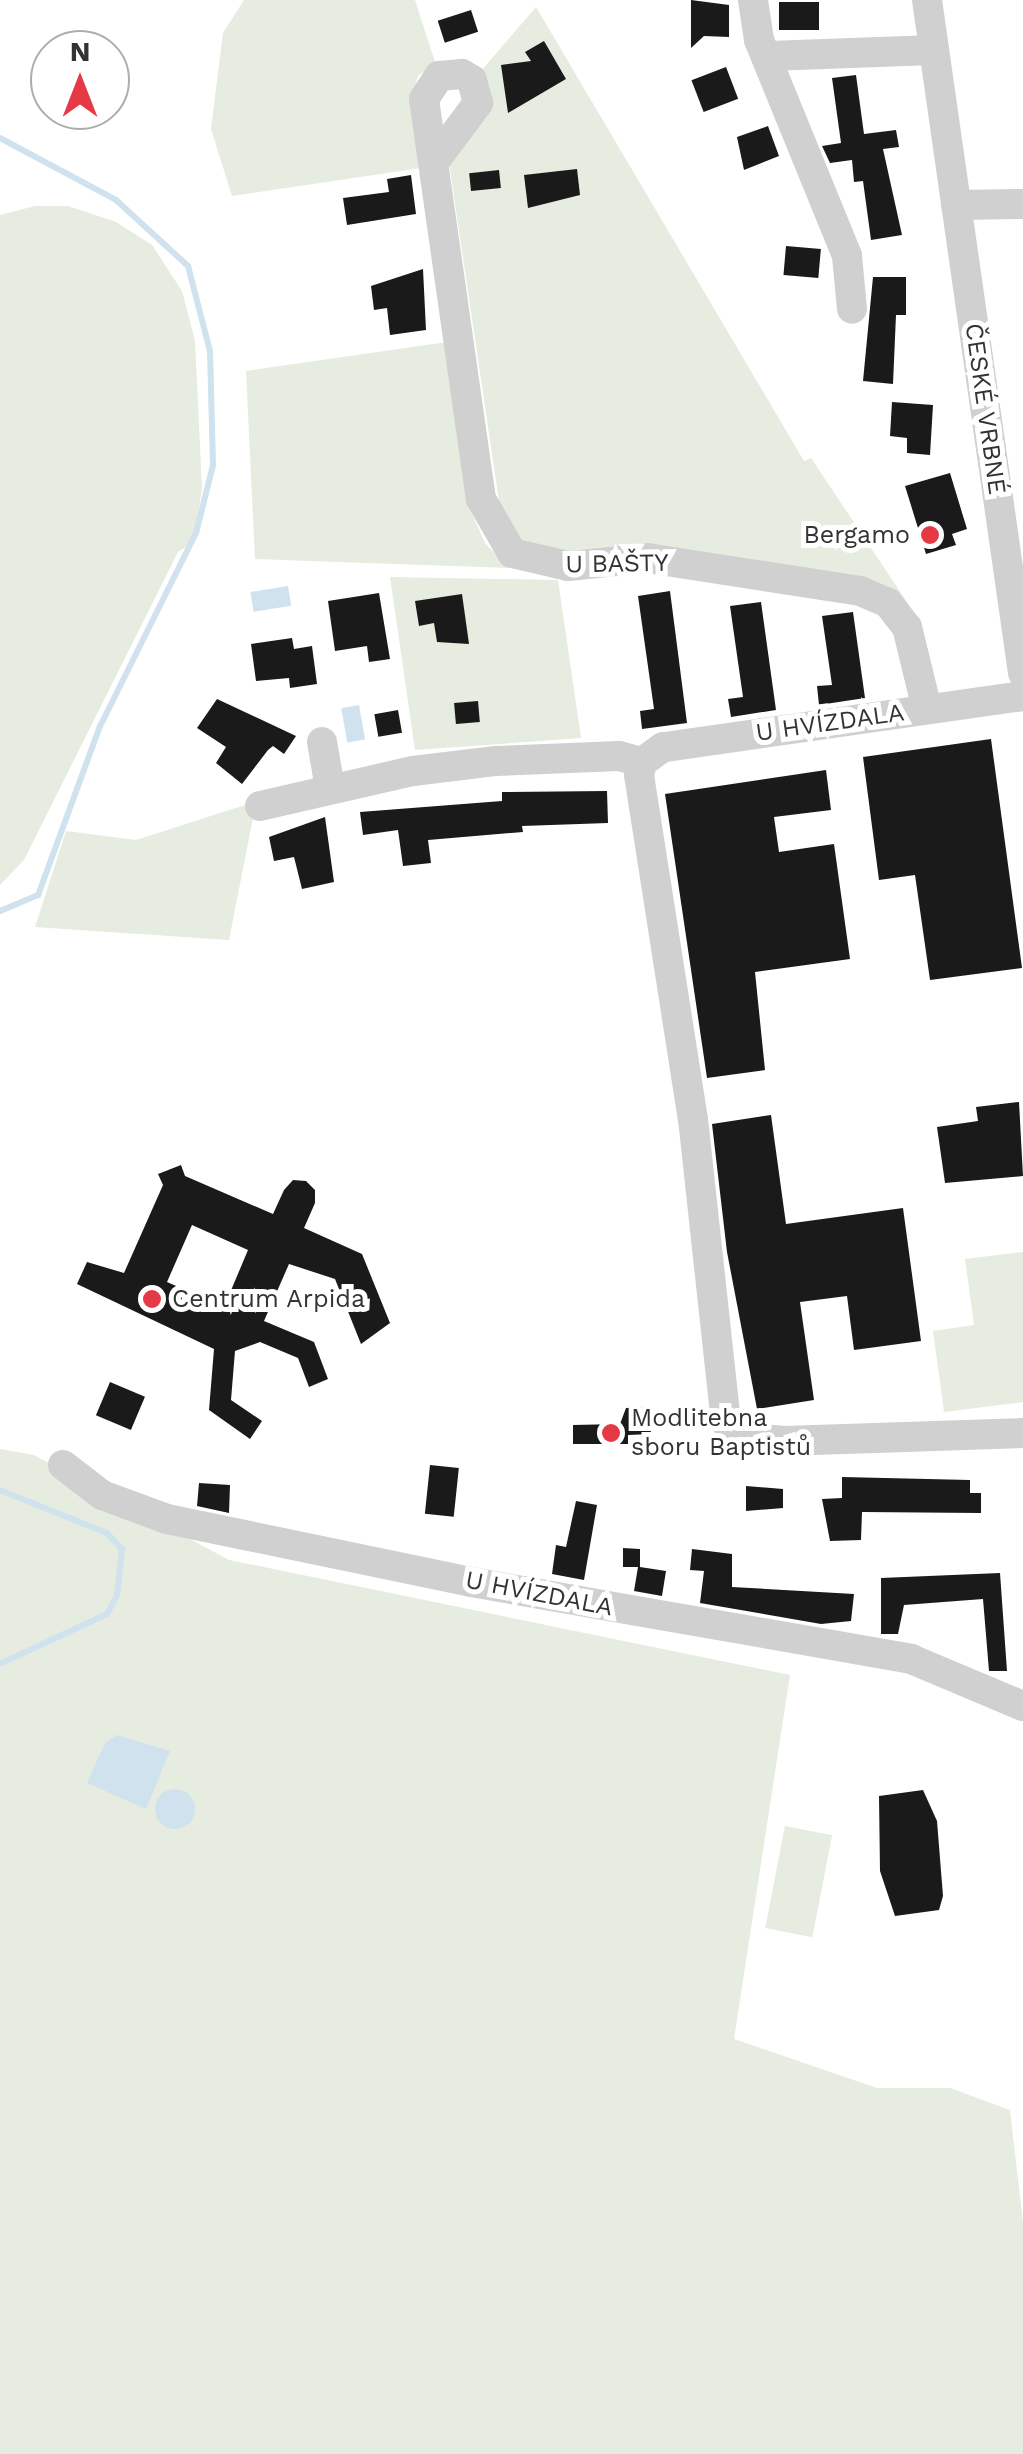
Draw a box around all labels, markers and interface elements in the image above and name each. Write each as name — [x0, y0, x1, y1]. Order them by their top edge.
north arrow — [30, 30, 130, 130]
text: N — [70, 35, 90, 68]
street label: ČESKÉ VRBNÉ — [958, 321, 1012, 497]
place label: Bergamo — [803, 520, 910, 550]
marker: Bergamo — [919, 524, 941, 546]
street label: U BAŠTY — [565, 548, 669, 580]
street label: U HVÍZDALA — [754, 698, 906, 748]
place label: Centrum Arpida — [172, 1284, 366, 1314]
marker: Centrum Arpida — [141, 1288, 163, 1310]
place label: Modlitebna sboru Baptistů — [631, 1404, 811, 1463]
marker: Modlitebna sboru Baptistů — [600, 1422, 622, 1444]
street label: U HVÍZDALA — [463, 1565, 615, 1623]

